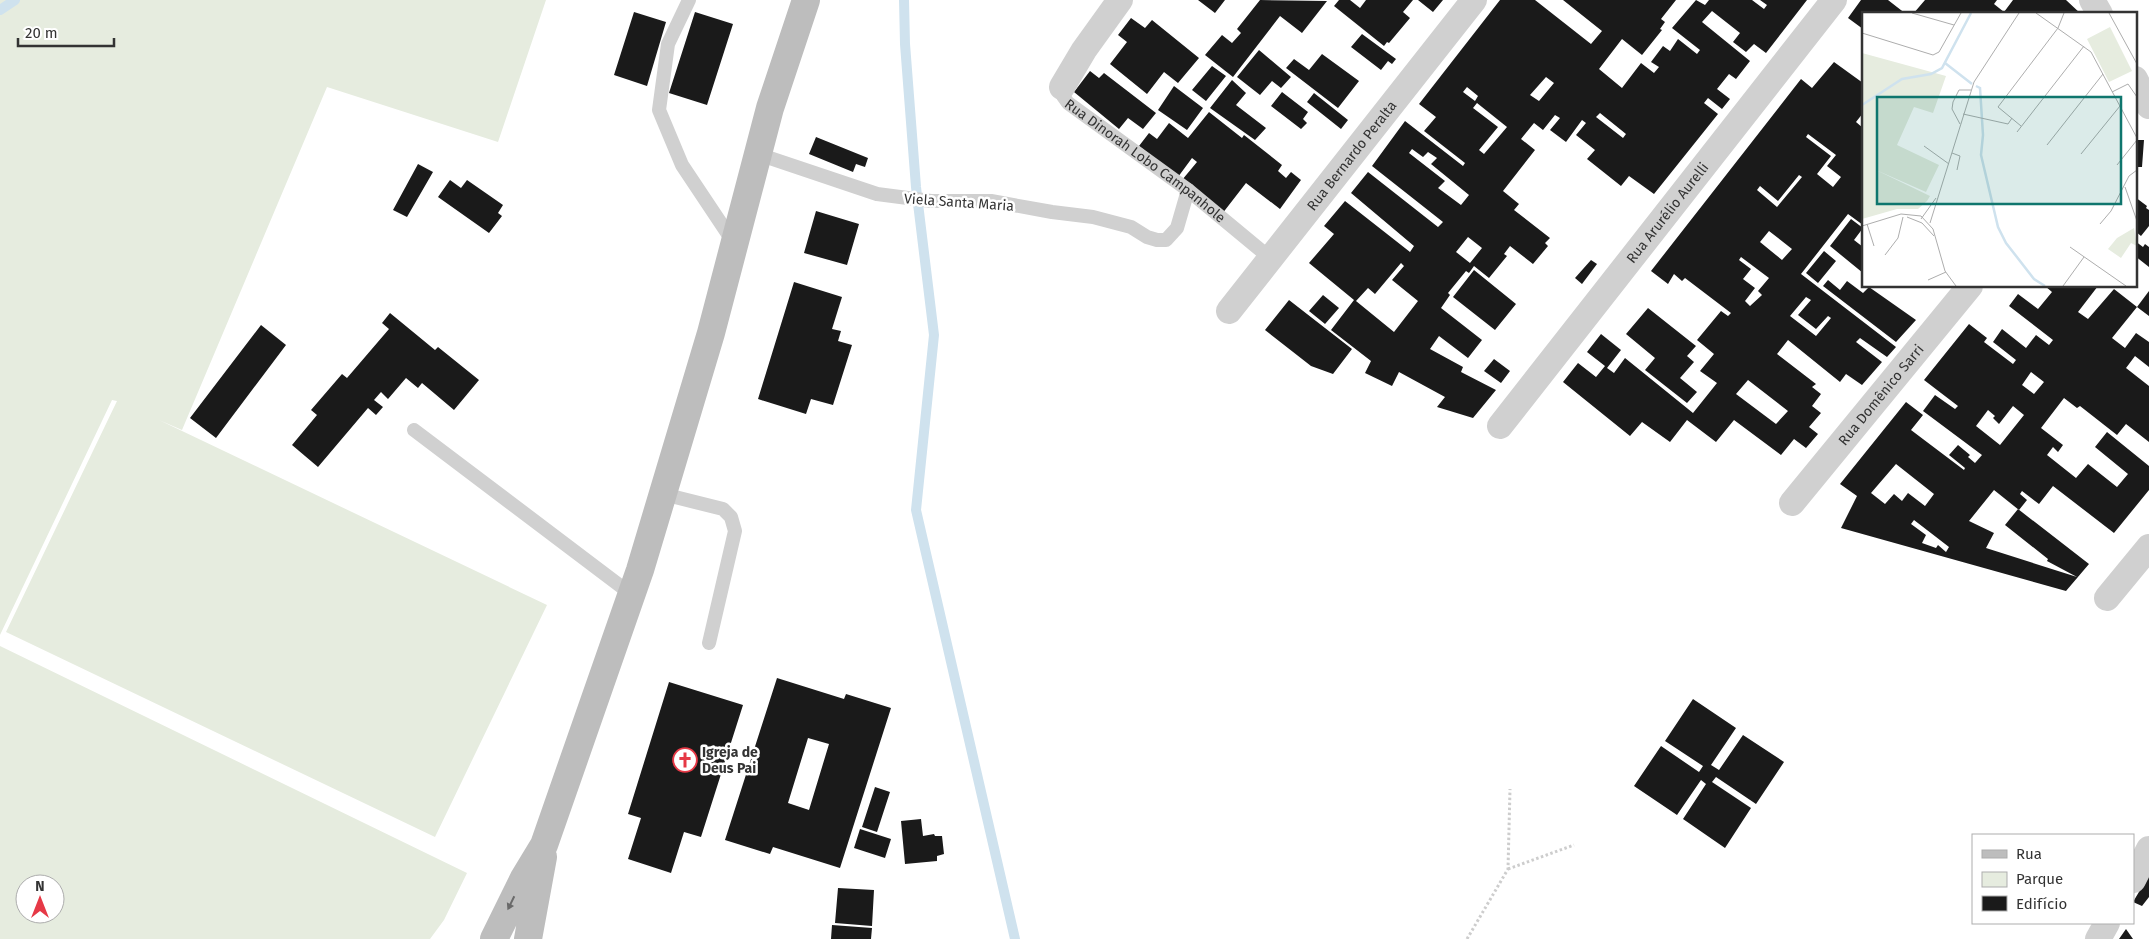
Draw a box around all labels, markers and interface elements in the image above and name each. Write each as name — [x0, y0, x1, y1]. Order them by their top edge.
inset map — [1862, 12, 2136, 288]
scale bar — [18, 15, 114, 47]
text: 20 m — [25, 24, 58, 42]
street label: Rua Dinorah Lobo Campanhole — [1061, 95, 1229, 226]
street label: Rua Bernardo Peralta — [1303, 97, 1400, 214]
street label: Rua Arurélio Aurelli — [1623, 159, 1712, 267]
street label: Viela Santa Maria — [904, 190, 1014, 215]
street label: Rua Domênico Sarri — [1835, 341, 1928, 449]
place label: Igreja de Deus Pai — [702, 744, 758, 777]
church icon: Igreja de Deus Pai — [672, 747, 698, 773]
legend — [1972, 834, 2134, 924]
text: Rua — [2016, 845, 2042, 863]
text: Parque — [2016, 870, 2063, 888]
north arrow — [15, 874, 65, 924]
text: N — [35, 878, 45, 895]
text: Edifício — [2016, 895, 2067, 913]
one-way arrow — [507, 896, 515, 910]

